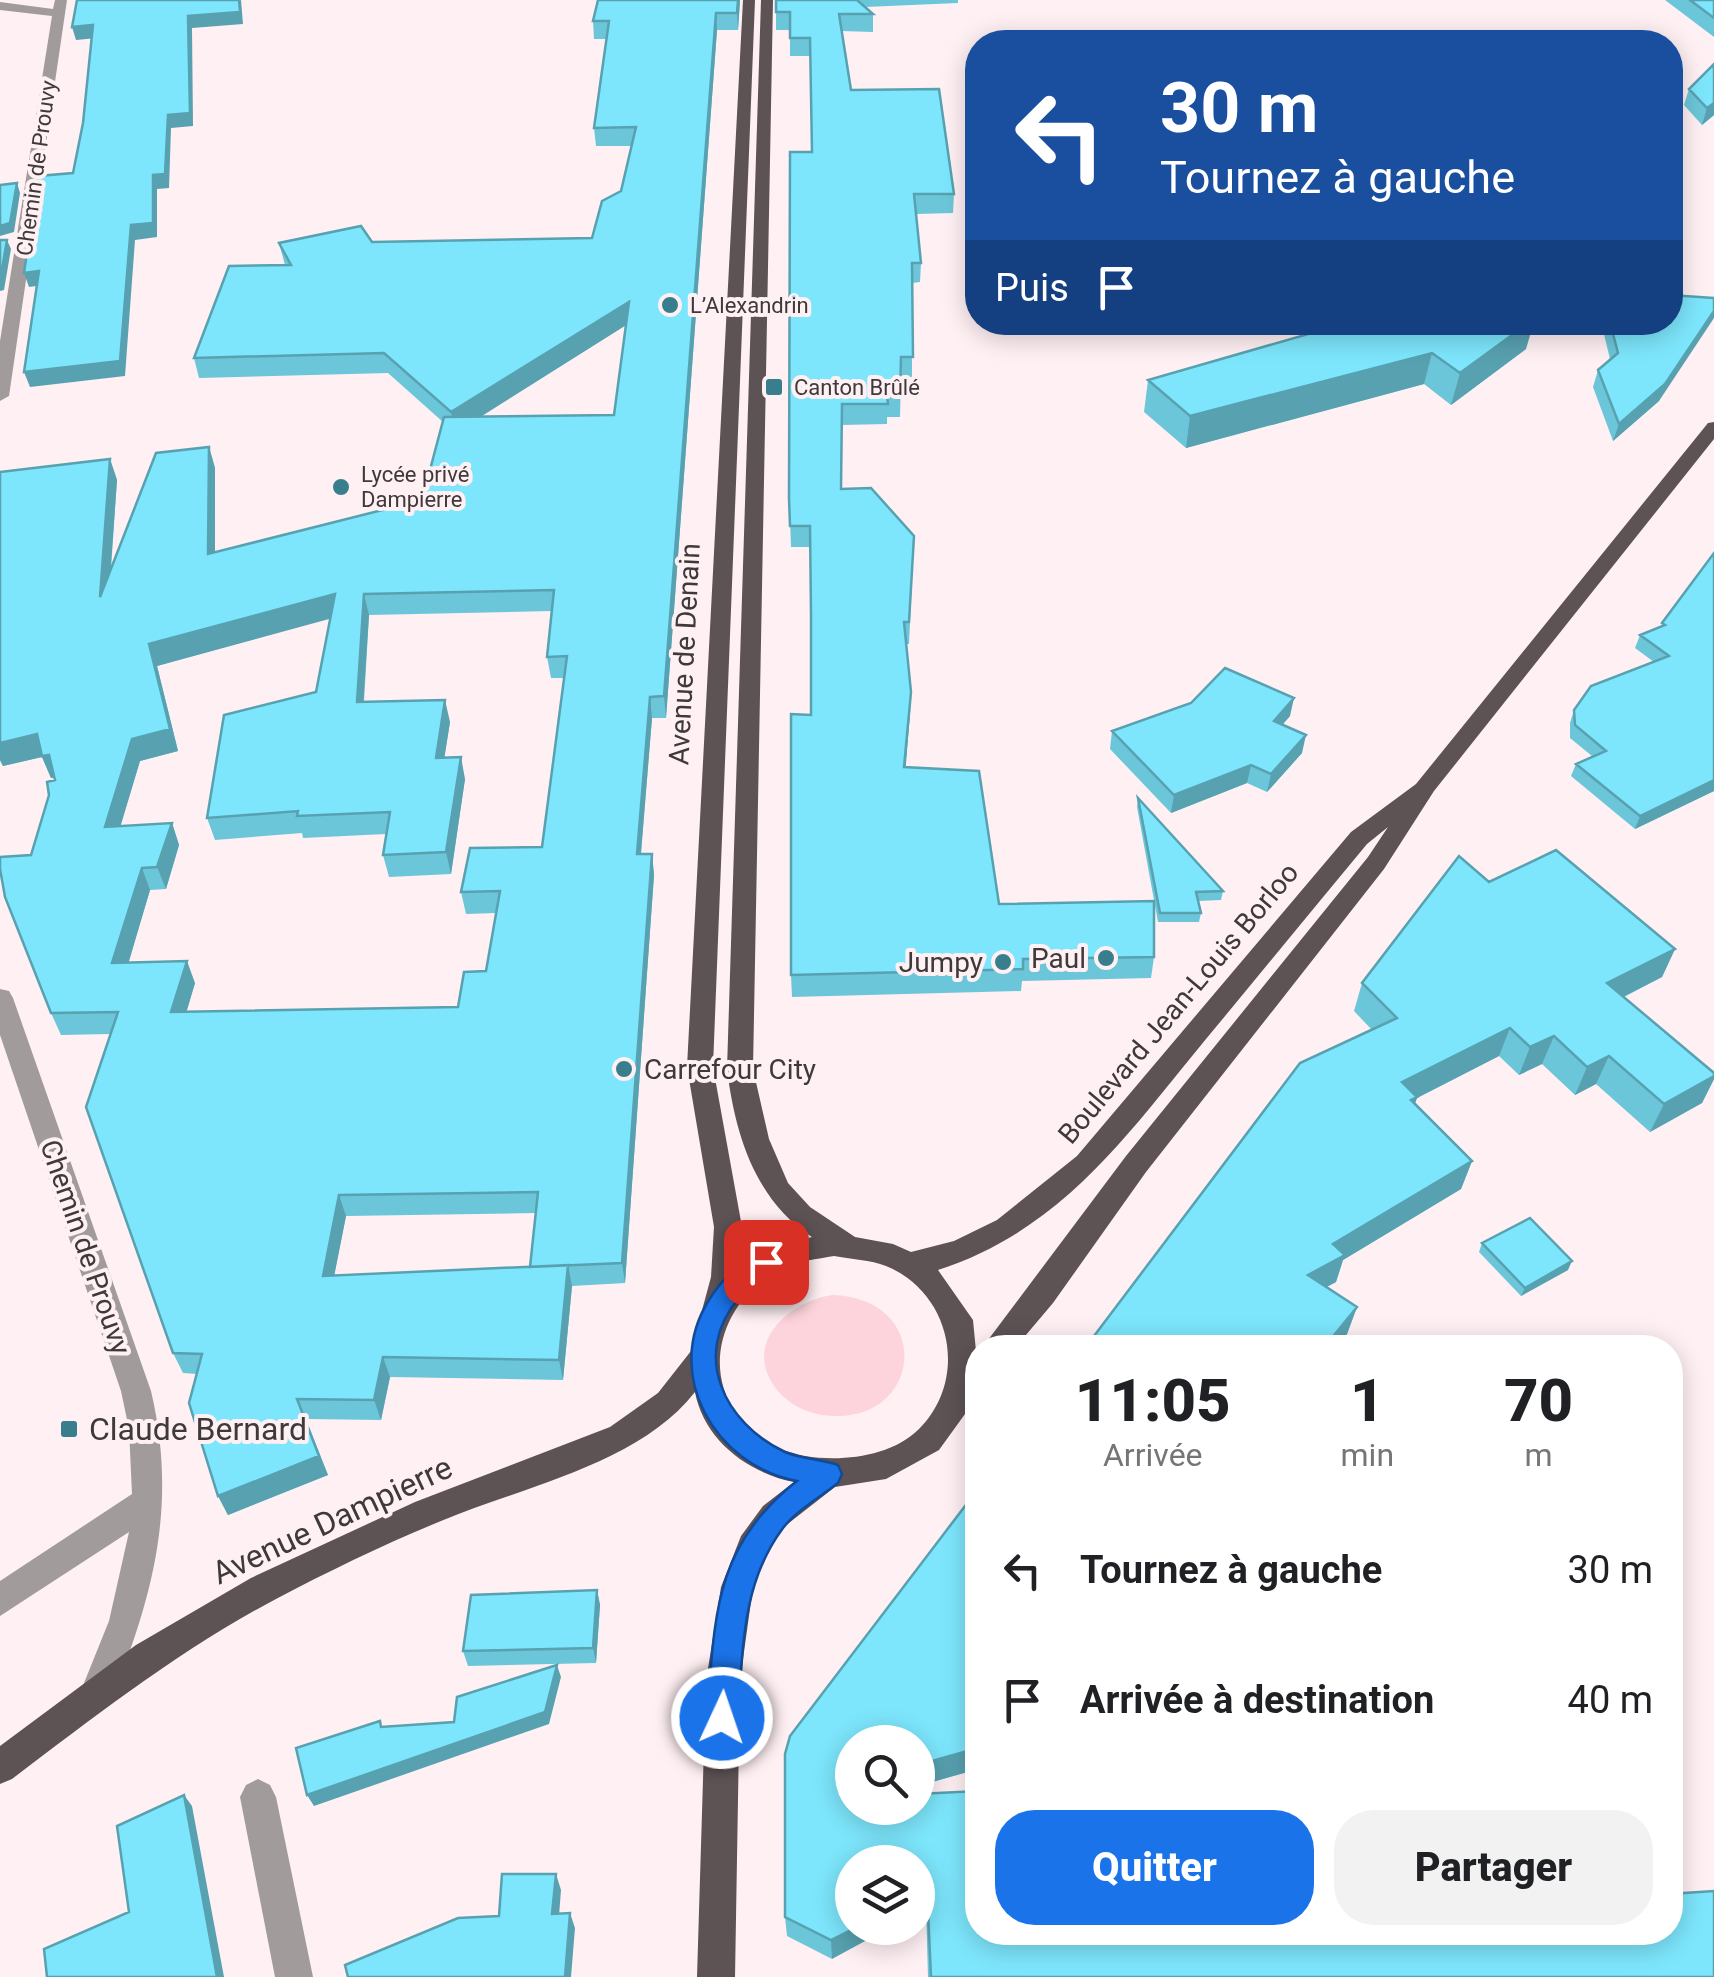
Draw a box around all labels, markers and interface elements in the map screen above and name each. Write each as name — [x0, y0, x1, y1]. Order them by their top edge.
text: 30 m — [1160, 67, 1318, 149]
icon: left — [995, 70, 1125, 200]
street label: Chemin de Prouvy — [12, 78, 61, 257]
text: Tournez à gauche — [1160, 151, 1515, 204]
icon: arrive — [1089, 260, 1144, 315]
text: Puis — [995, 266, 1069, 310]
place label: L’Alexandrin — [690, 293, 809, 318]
marker: L’Alexandrin — [659, 294, 681, 316]
place label: Canton Brûlé — [794, 375, 920, 400]
marker: Canton Brûlé — [763, 376, 785, 398]
place label: Lycée privé Dampierre — [361, 462, 469, 512]
marker: Lycée privé Dampierre — [330, 476, 352, 498]
street label: Avenue de Denain — [662, 542, 707, 766]
street label: Boulevard Jean-Louis Borloo — [1051, 856, 1305, 1150]
place label: Paul — [1031, 942, 1086, 975]
place label: Jumpy — [899, 946, 983, 979]
marker: Paul — [1095, 947, 1117, 969]
marker: Jumpy — [992, 951, 1014, 973]
place label: Carrefour City — [644, 1053, 816, 1086]
marker: Carrefour City — [613, 1058, 635, 1080]
street label: Chemin de Prouvy — [33, 1135, 138, 1359]
pin — [724, 1220, 809, 1305]
icon: arrive — [739, 1235, 794, 1290]
text: 11:05 — [1075, 1365, 1231, 1436]
text: 1 — [1350, 1365, 1385, 1436]
text: 70 — [1504, 1365, 1573, 1436]
place label: Claude Bernard — [89, 1410, 307, 1448]
marker: Claude Bernard — [58, 1418, 80, 1440]
text: Arrivée — [1103, 1436, 1203, 1474]
text: min — [1341, 1436, 1394, 1474]
text: m — [1524, 1436, 1553, 1474]
street label: Avenue Dampierre — [206, 1448, 458, 1592]
icon: left — [995, 1543, 1050, 1598]
text: Tournez à gauche — [1080, 1548, 1382, 1592]
text: 30 m — [1568, 1548, 1653, 1592]
position arrow — [670, 1666, 774, 1770]
icon: arrive — [995, 1673, 1050, 1728]
text: Arrivée à destination — [1080, 1678, 1434, 1722]
text: 40 m — [1568, 1678, 1653, 1722]
map controls — [835, 1725, 935, 1945]
button: search — [835, 1725, 935, 1825]
button: Quitter — [995, 1810, 1314, 1925]
button: Partager — [1334, 1810, 1653, 1925]
button: layers — [835, 1845, 935, 1945]

